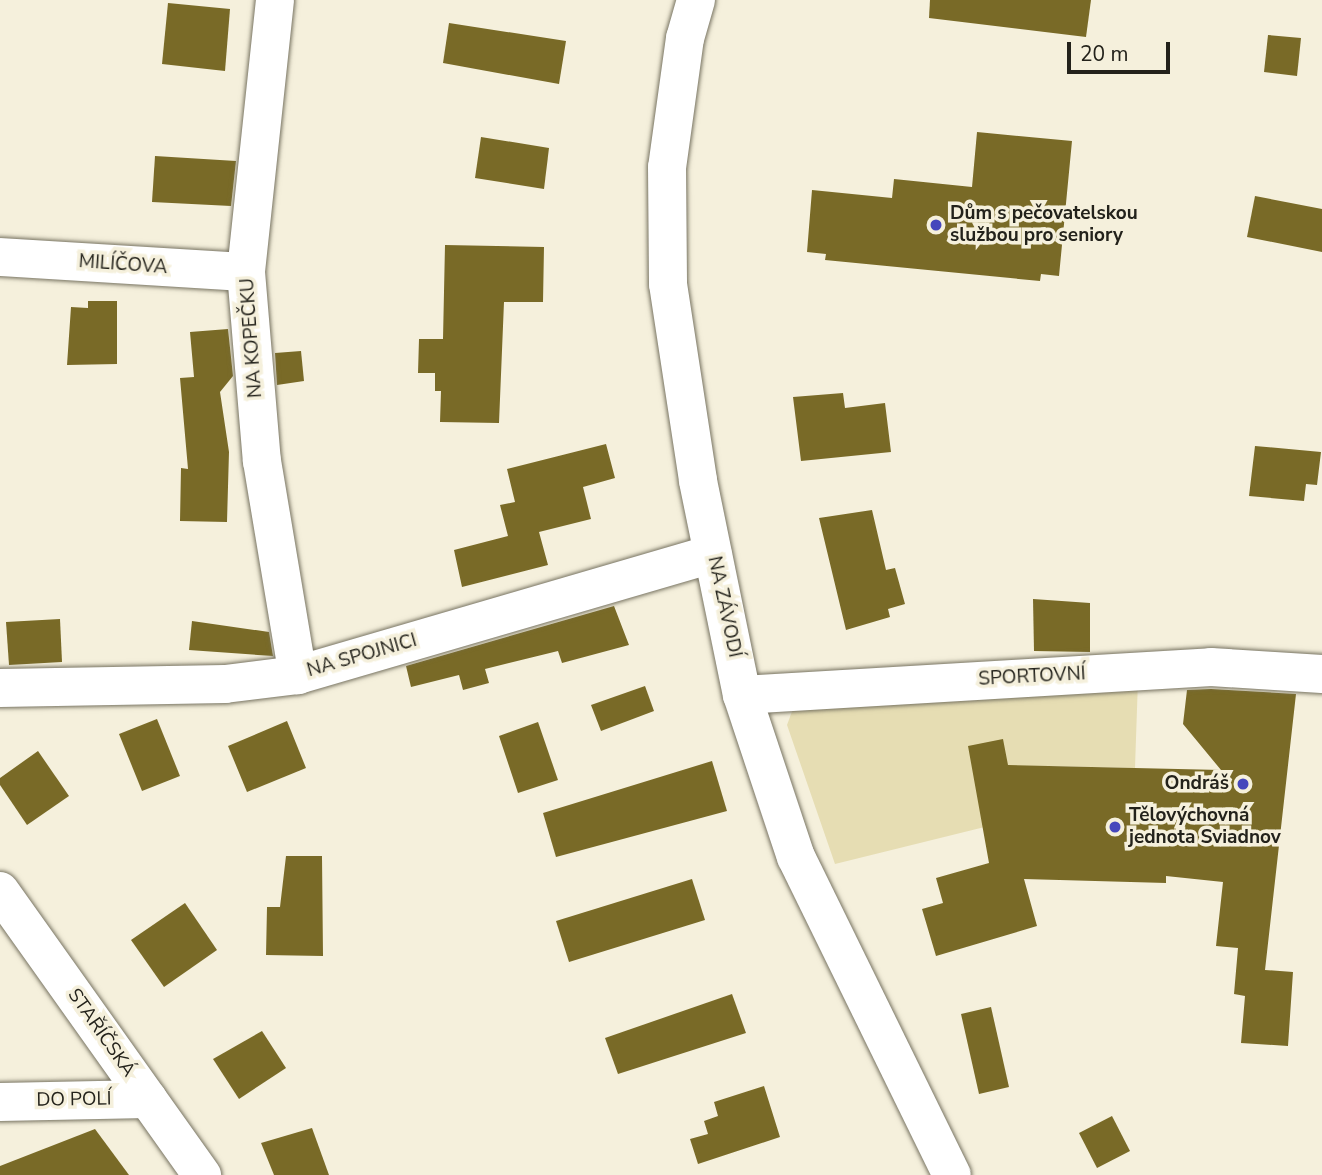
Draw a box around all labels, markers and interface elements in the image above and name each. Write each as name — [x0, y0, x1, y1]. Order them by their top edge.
scale bar — [1070, 28, 1173, 72]
text: 20 m — [1080, 40, 1129, 68]
place label: Dům s pečovatelskou službou pro seniory — [950, 203, 1138, 247]
marker: Dům s pečovatelskou službou pro seniory — [928, 217, 944, 233]
street label: MILÍČOVA — [78, 251, 168, 279]
street label: NA KOPEČKU — [236, 277, 268, 399]
street label: NA ZÁVODÍ — [702, 554, 746, 660]
street label: NA SPOJNICI — [305, 629, 419, 683]
street label: SPORTOVNÍ — [978, 663, 1086, 691]
place label: Ondráš — [1165, 773, 1229, 795]
marker: Ondráš — [1235, 776, 1251, 792]
place label: Tělovýchovná jednota Sviadnov — [1129, 805, 1281, 849]
marker: Tělovýchovná jednota Sviadnov — [1107, 819, 1123, 835]
street label: STAŘÍČSKÁ — [62, 985, 140, 1081]
street label: DO POLÍ — [36, 1088, 112, 1112]

